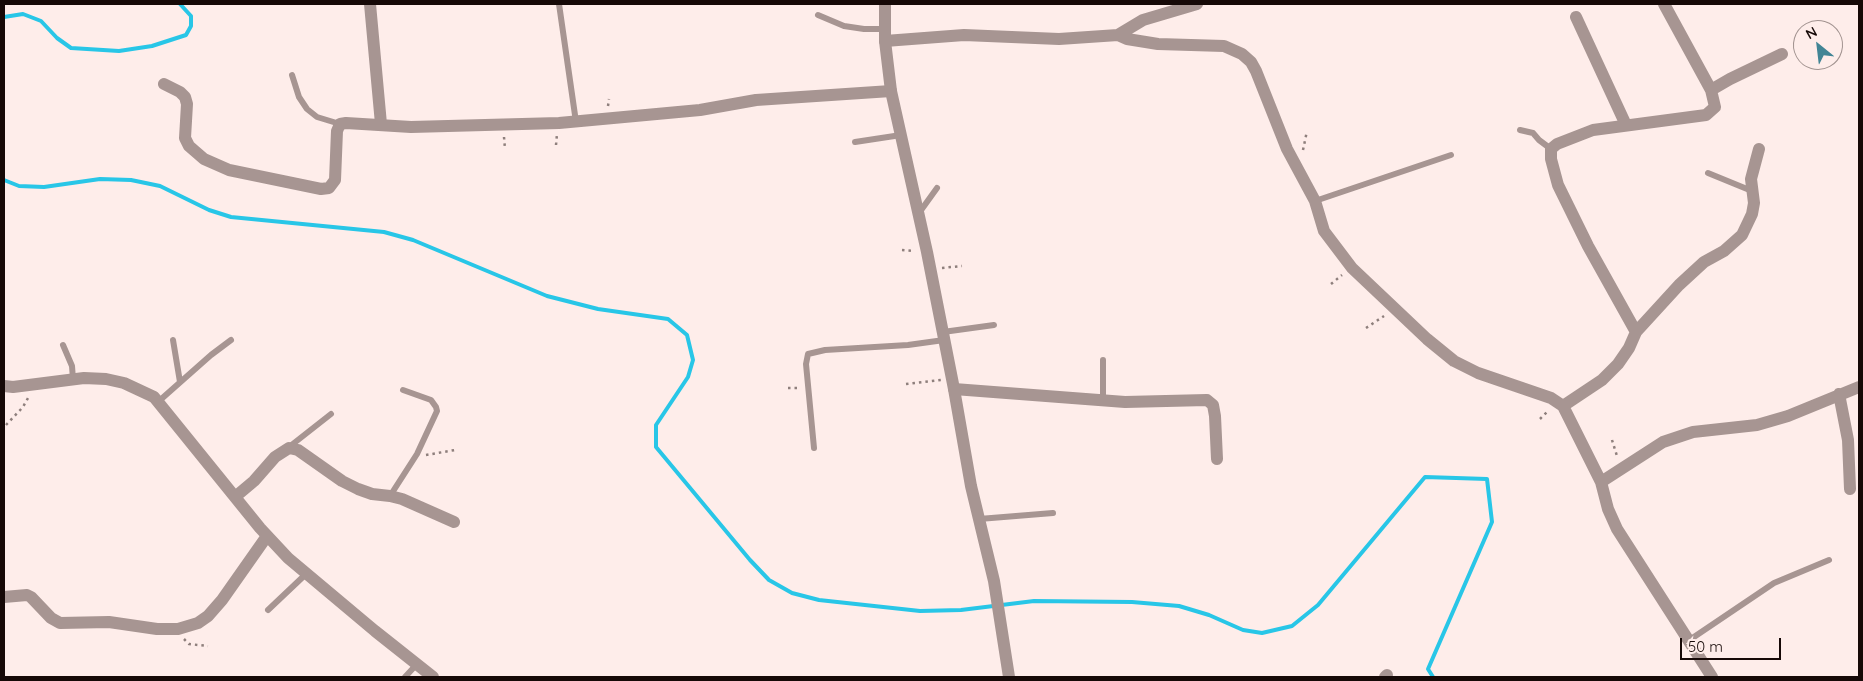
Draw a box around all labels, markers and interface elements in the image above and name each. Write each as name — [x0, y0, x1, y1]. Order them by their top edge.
north arrow — [1793, 20, 1843, 70]
text: N — [1802, 22, 1820, 43]
scale bar — [1683, 628, 1784, 660]
text: 50 m — [1688, 637, 1723, 656]

